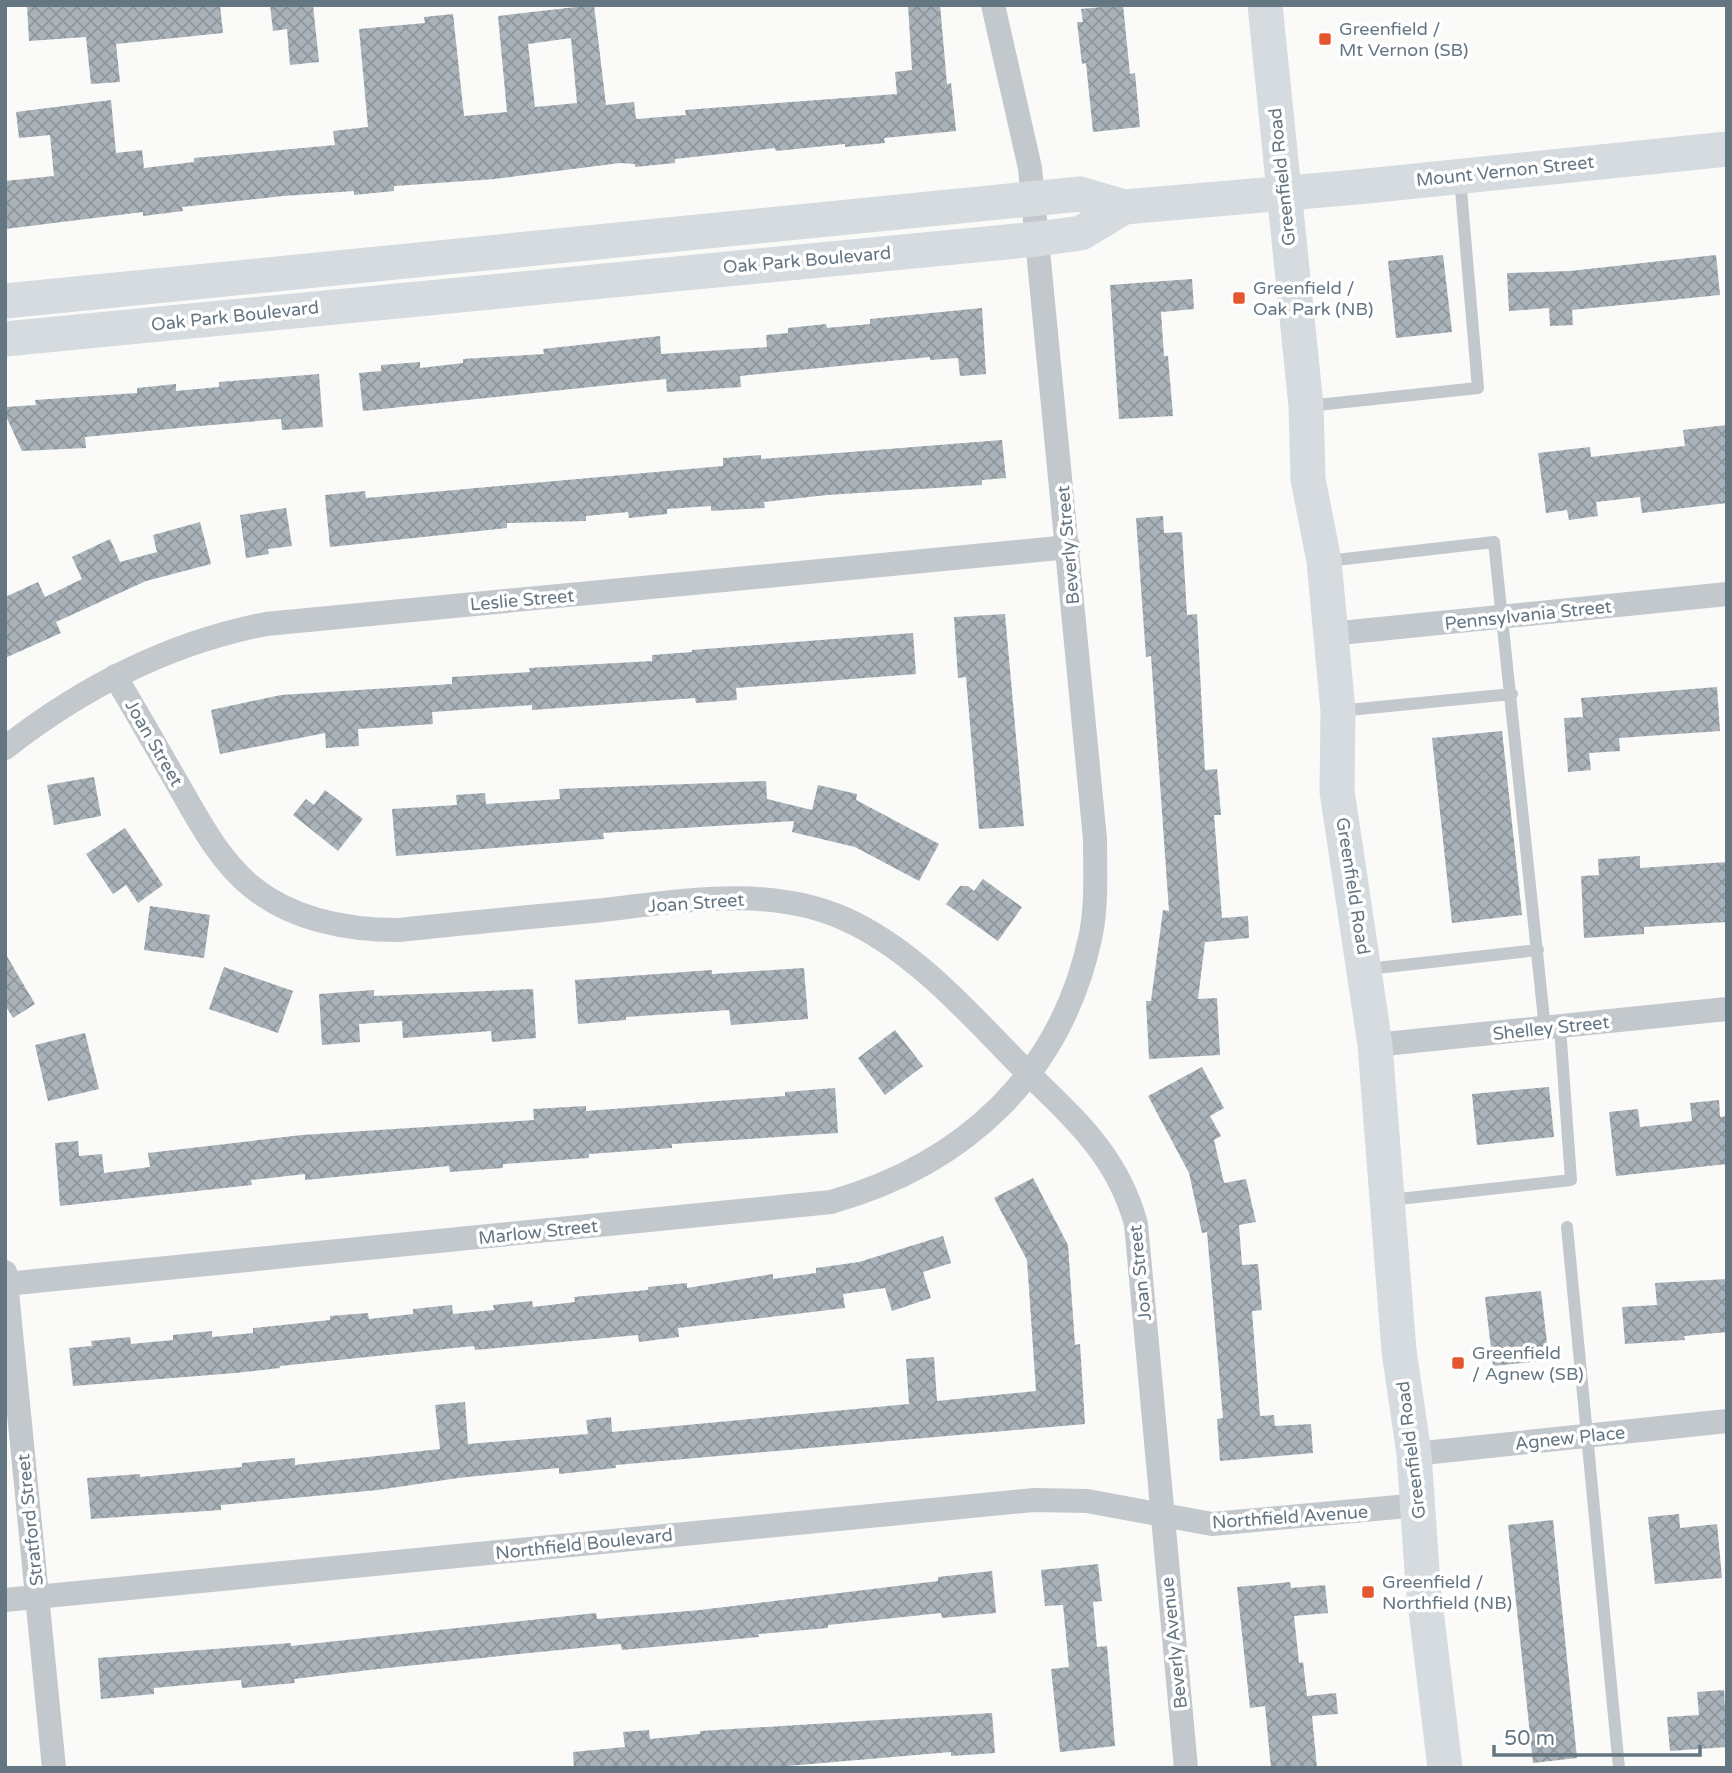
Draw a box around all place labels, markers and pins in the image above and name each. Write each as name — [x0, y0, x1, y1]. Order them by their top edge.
place label: Greenfield / Mt Vernon (SB) — [1339, 18, 1468, 61]
marker: Greenfield / Mt Vernon (SB) — [1317, 31, 1333, 47]
place label: Greenfield / Oak Park (NB) — [1253, 277, 1373, 320]
marker: Greenfield / Oak Park (NB) — [1231, 290, 1247, 306]
place label: Greenfield / Agnew (SB) — [1472, 1342, 1584, 1385]
marker: Greenfield / Agnew (SB) — [1450, 1355, 1466, 1371]
place label: Greenfield / Northfield (NB) — [1382, 1571, 1512, 1614]
marker: Greenfield / Northfield (NB) — [1360, 1584, 1376, 1600]

